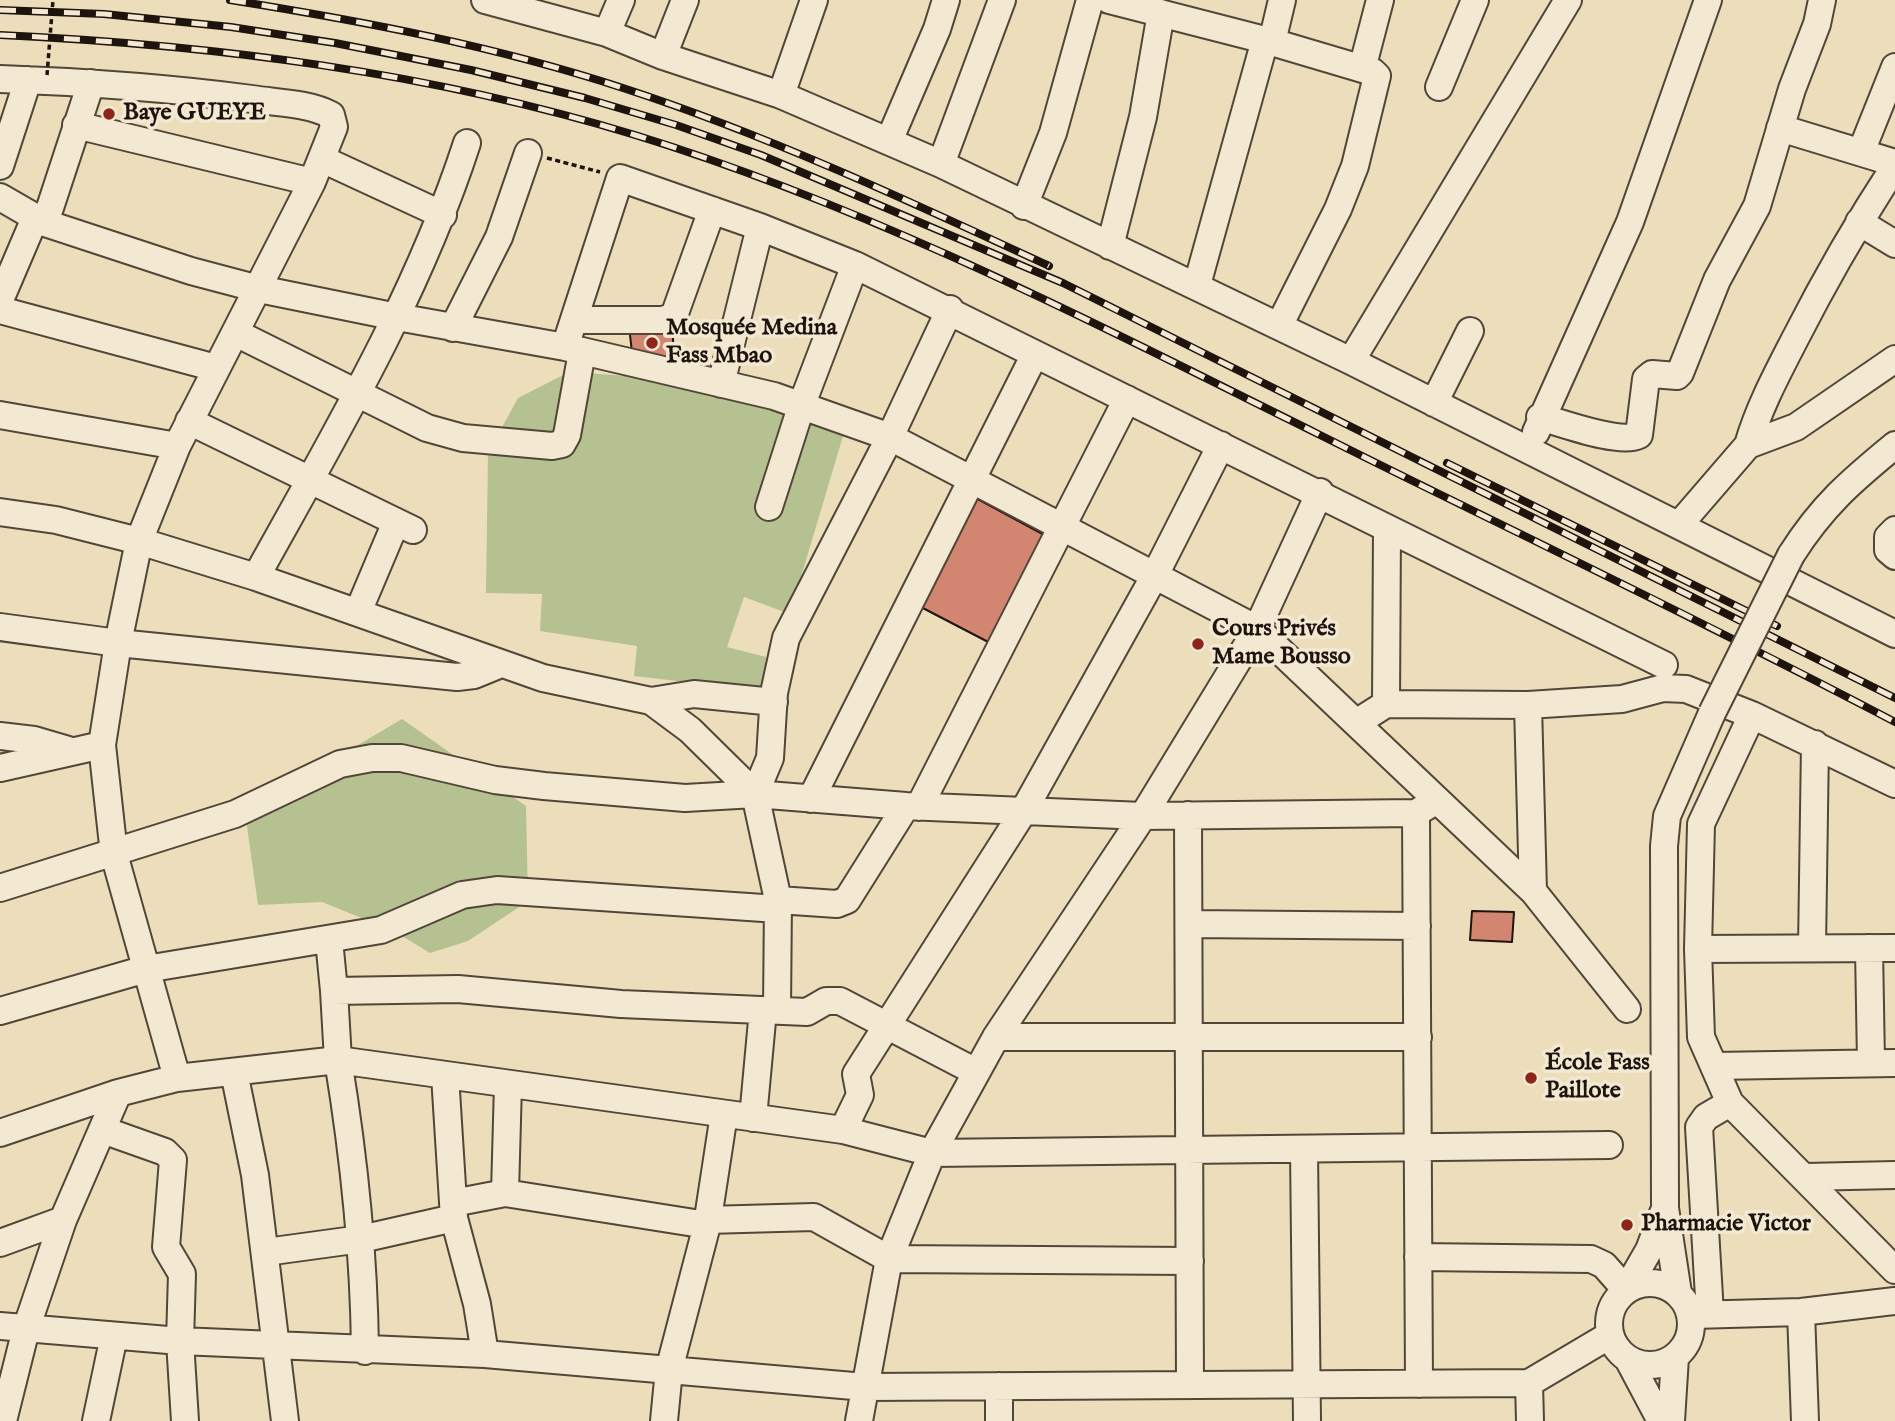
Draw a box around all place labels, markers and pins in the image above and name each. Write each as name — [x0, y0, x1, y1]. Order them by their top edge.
place label: Baye GUEYE — [123, 100, 266, 128]
marker: Baye GUEYE — [101, 106, 117, 122]
place label: Mosquée Medina Fass Mbao — [666, 315, 837, 371]
marker: Mosquée Medina Fass Mbao — [644, 335, 660, 351]
place label: Cours Privés Mame Bousso — [1212, 616, 1351, 672]
marker: Cours Privés Mame Bousso — [1190, 636, 1206, 652]
place label: École Fass Paillote — [1545, 1050, 1650, 1106]
marker: École Fass Paillote — [1523, 1070, 1539, 1086]
place label: Pharmacie Victor — [1641, 1211, 1811, 1239]
marker: Pharmacie Victor — [1619, 1217, 1635, 1233]

